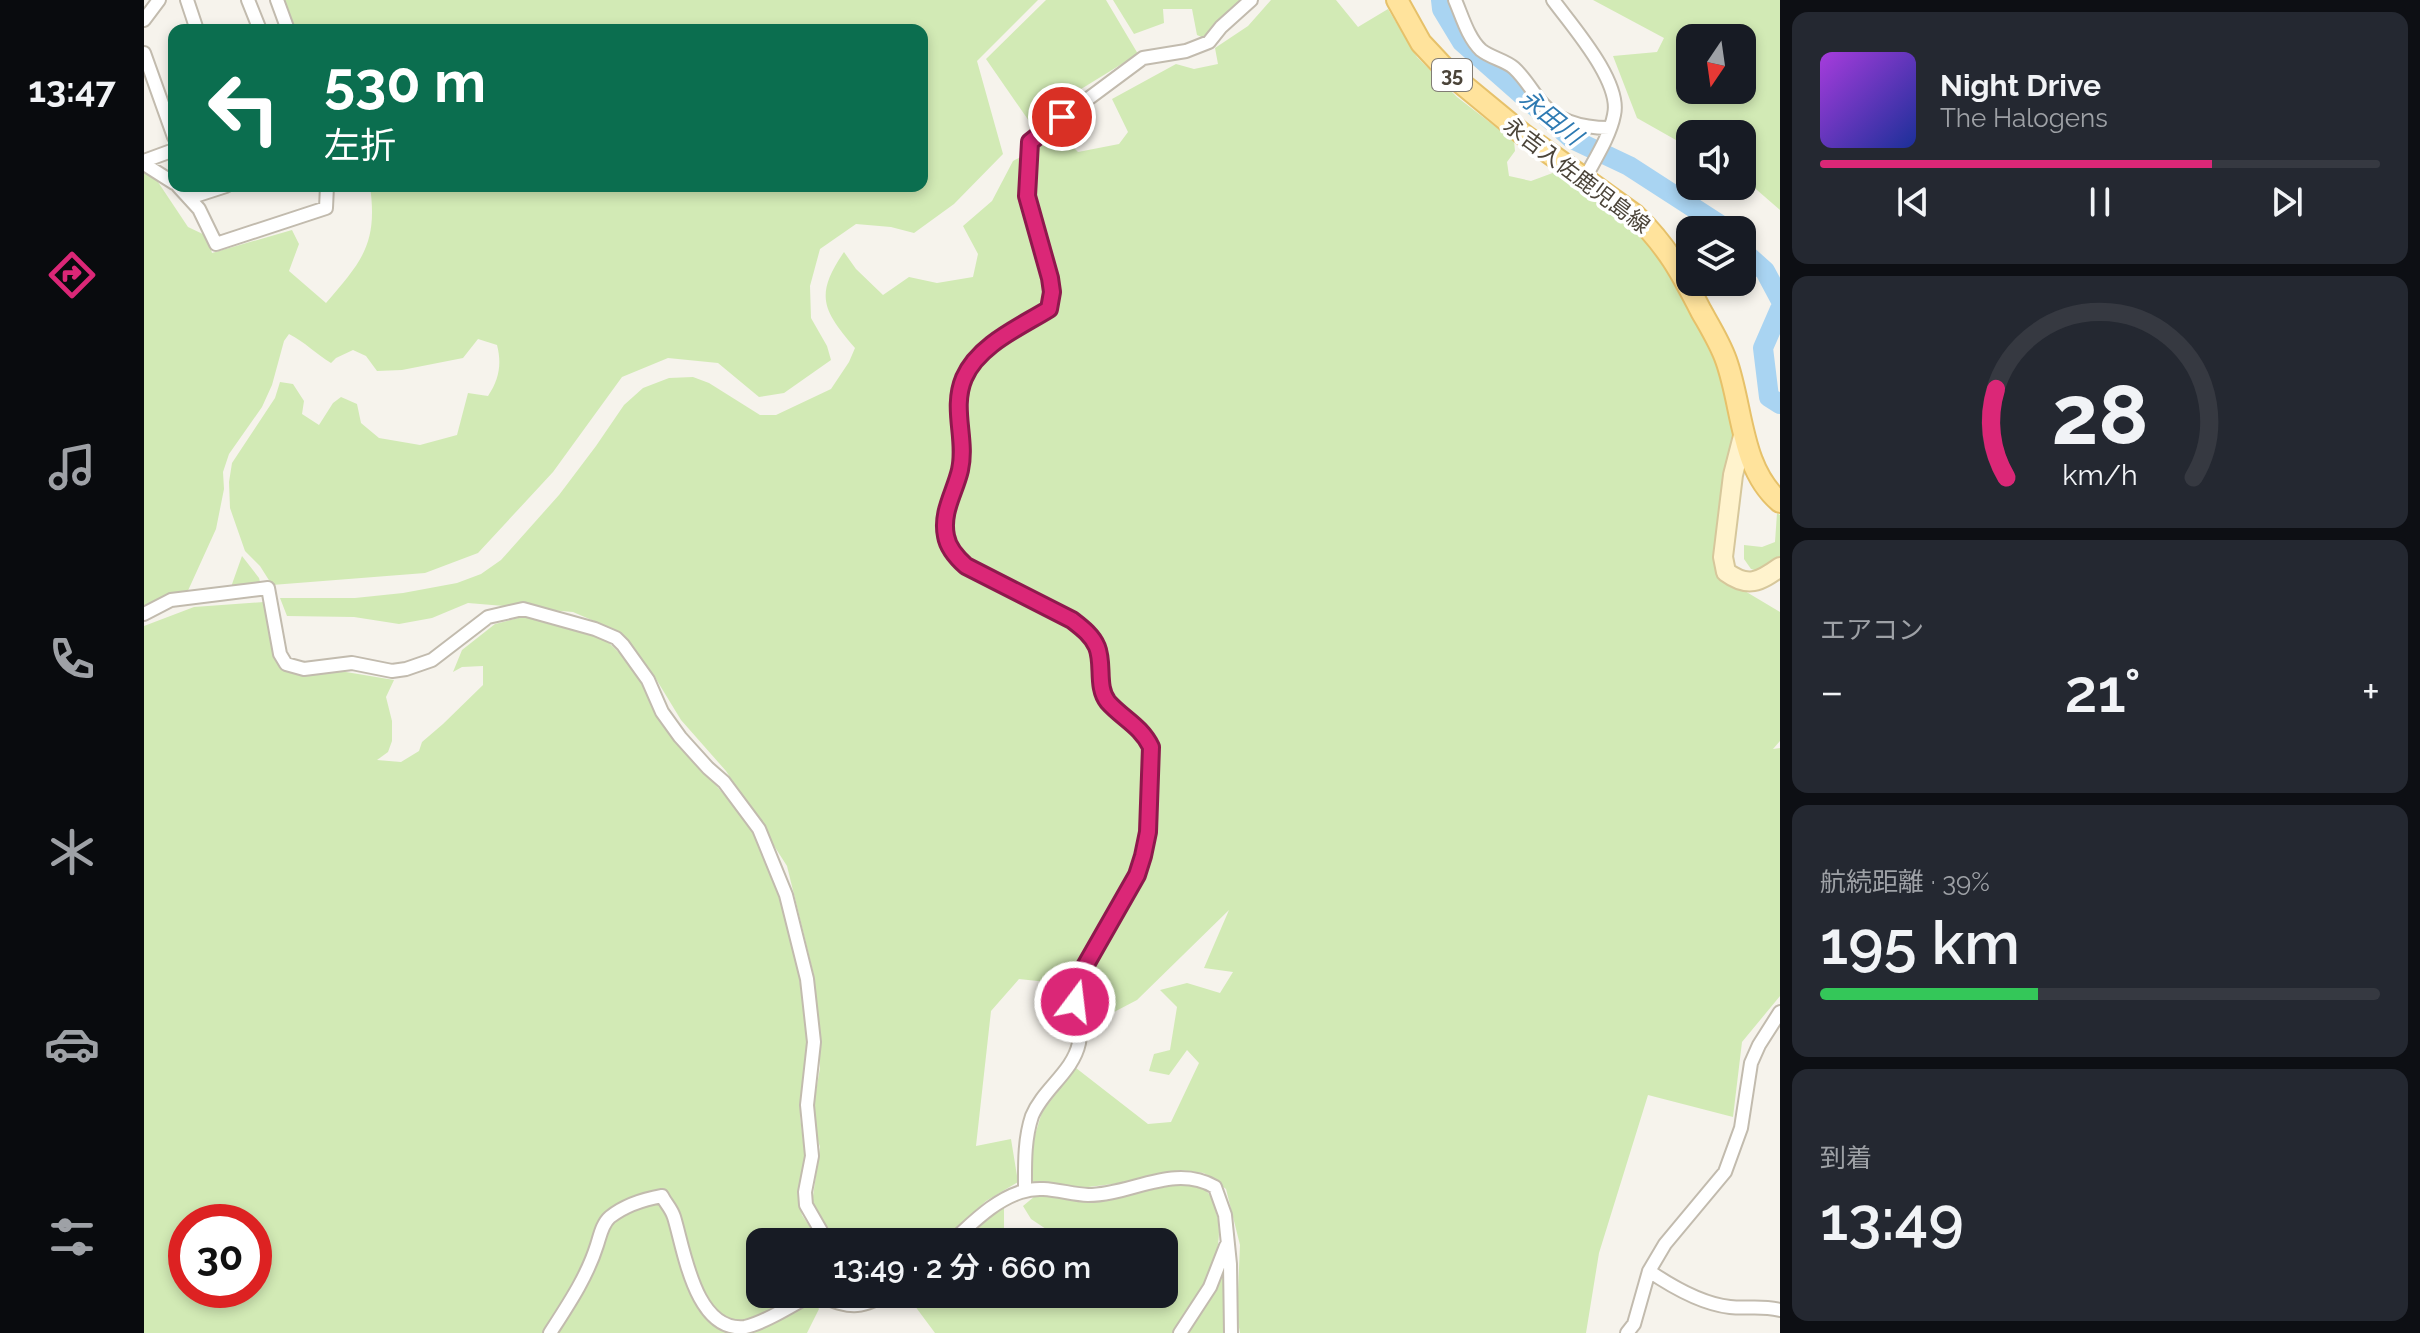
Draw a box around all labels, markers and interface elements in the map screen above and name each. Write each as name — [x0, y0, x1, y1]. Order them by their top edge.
north arrow — [1676, 24, 1756, 104]
map controls — [1676, 24, 1756, 296]
text: 530 m — [324, 49, 486, 115]
icon: left — [192, 56, 296, 160]
road number: 35 — [1432, 59, 1472, 91]
text: 13:47 — [28, 68, 116, 110]
text: Night Drive — [1940, 68, 2101, 103]
pin — [1028, 83, 1096, 151]
water label: 永田川 — [1514, 83, 1590, 153]
icon: arrive — [1040, 95, 1084, 139]
text: The Halogens — [1940, 103, 2108, 133]
street label: 永吉入佐鹿児島線 — [1499, 112, 1655, 238]
button: sound — [1676, 120, 1756, 200]
text: 左折 — [324, 124, 396, 166]
icon: previous — [1891, 180, 1935, 224]
icon: pause — [2078, 180, 2122, 224]
icon: next — [2265, 180, 2309, 224]
button: layers — [1676, 216, 1756, 296]
icon: directions — [44, 247, 100, 303]
text: 28 — [2051, 366, 2149, 463]
icon: music — [44, 439, 100, 495]
text: km/h — [2062, 458, 2138, 492]
text: エアコン — [1820, 615, 1924, 645]
icon: phone — [44, 631, 100, 687]
text: 21° — [2064, 656, 2141, 726]
text: − — [1820, 666, 1844, 717]
text: + — [2362, 666, 2380, 717]
icon: climate — [44, 824, 100, 880]
text: 航続距離 · 39% — [1820, 867, 1990, 897]
text: 195 km — [1820, 908, 2020, 978]
position arrow — [1033, 960, 1117, 1044]
icon: car — [44, 1016, 100, 1072]
text: 到着 — [1820, 1143, 1872, 1173]
text: 13:49 — [1820, 1184, 1964, 1254]
speed limit sign: 30 — [168, 1204, 272, 1308]
icon: filters — [44, 1209, 100, 1265]
text: 13:49 · 2 分 · 660 m — [833, 1250, 1091, 1285]

